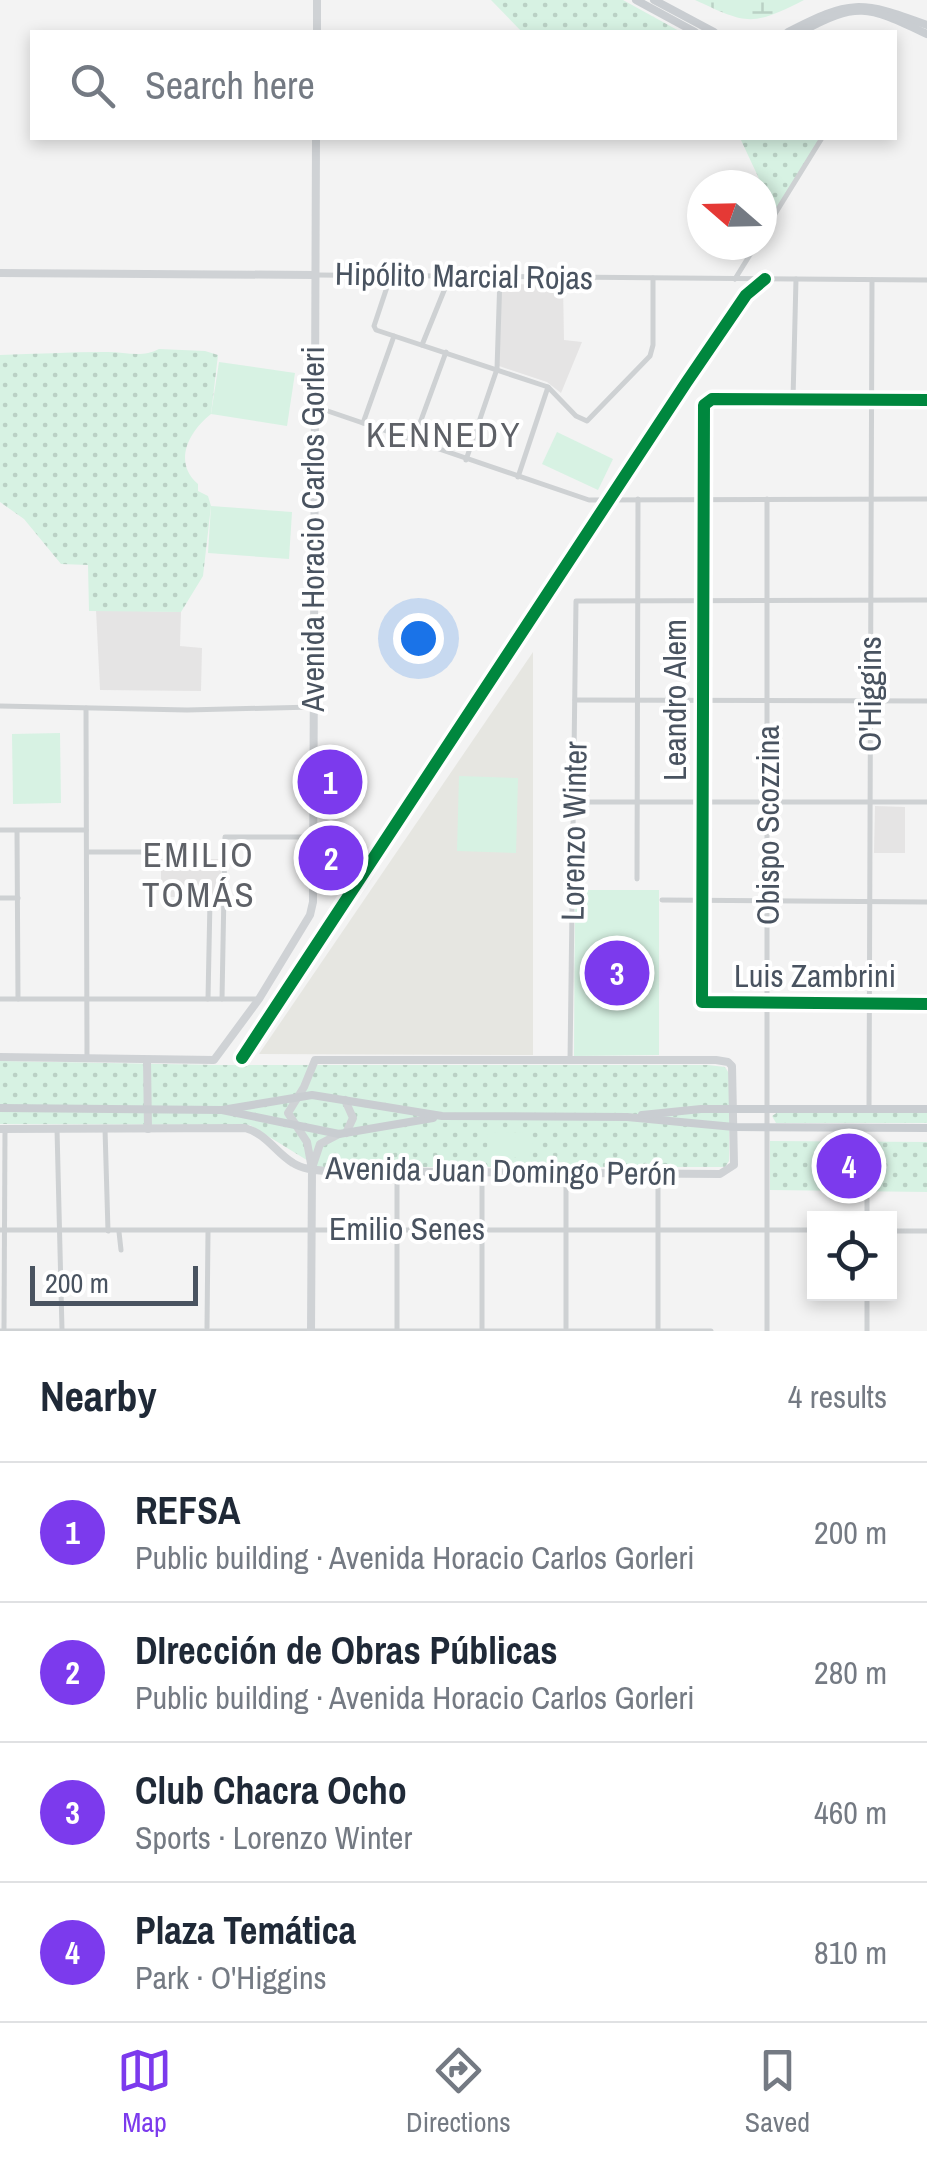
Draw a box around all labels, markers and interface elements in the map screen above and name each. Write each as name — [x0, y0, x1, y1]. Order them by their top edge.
search box — [30, 30, 897, 140]
icon: search — [65, 58, 120, 113]
text: Search here — [145, 60, 315, 111]
north arrow — [687, 170, 777, 260]
street label: Hipólito Marcial Rojas — [335, 252, 593, 299]
street label: Avenida Horacio Carlos Gorleri — [291, 346, 334, 713]
district label: KENNEDY — [366, 411, 522, 458]
your location — [393, 613, 444, 664]
street label: Leandro Alem — [653, 619, 696, 781]
street label: O'Higgins — [848, 636, 891, 752]
street label: Obispo Scozzina — [746, 725, 789, 925]
street label: Lorenzo Winter — [550, 741, 597, 921]
pin: 1 — [298, 744, 362, 820]
pin: 2 — [298, 820, 364, 896]
district label: EMILIO TOMÁS — [142, 831, 256, 918]
pin: 3 — [584, 936, 650, 1010]
street label: Luis Zambrini — [734, 954, 896, 997]
pin: 4 — [816, 1128, 882, 1204]
street label: Avenida Juan Domingo Perón — [324, 1146, 677, 1195]
street label: Emilio Senes — [329, 1207, 485, 1250]
map controls — [807, 1211, 897, 1301]
button: locate — [807, 1211, 897, 1301]
scale bar — [30, 1261, 198, 1306]
text: 200 m — [45, 1264, 109, 1302]
text: Nearby — [40, 1368, 157, 1424]
text: 4 results — [788, 1375, 887, 1418]
text: REFSA — [135, 1485, 241, 1536]
text: 1 — [65, 1511, 80, 1554]
text: 200 m — [814, 1511, 887, 1554]
text: Public building · Avenida Horacio Carlos Gorleri — [135, 1536, 695, 1579]
text: DIrección de Obras Públicas — [135, 1625, 558, 1676]
text: 2 — [65, 1651, 80, 1694]
text: 280 m — [814, 1651, 887, 1694]
text: Public building · Avenida Horacio Carlos Gorleri — [135, 1676, 695, 1719]
text: Club Chacra Ocho — [135, 1765, 407, 1816]
text: 3 — [65, 1791, 80, 1834]
text: 460 m — [814, 1791, 887, 1834]
text: Sports · Lorenzo Winter — [135, 1816, 412, 1859]
text: Plaza Temática — [135, 1905, 356, 1956]
text: 4 — [65, 1931, 80, 1974]
text: 810 m — [814, 1931, 887, 1974]
text: Park · O'Higgins — [135, 1956, 327, 1999]
tab: Map — [117, 2043, 172, 2141]
tab: Directions — [406, 2043, 511, 2141]
tab: Saved — [745, 2043, 810, 2141]

